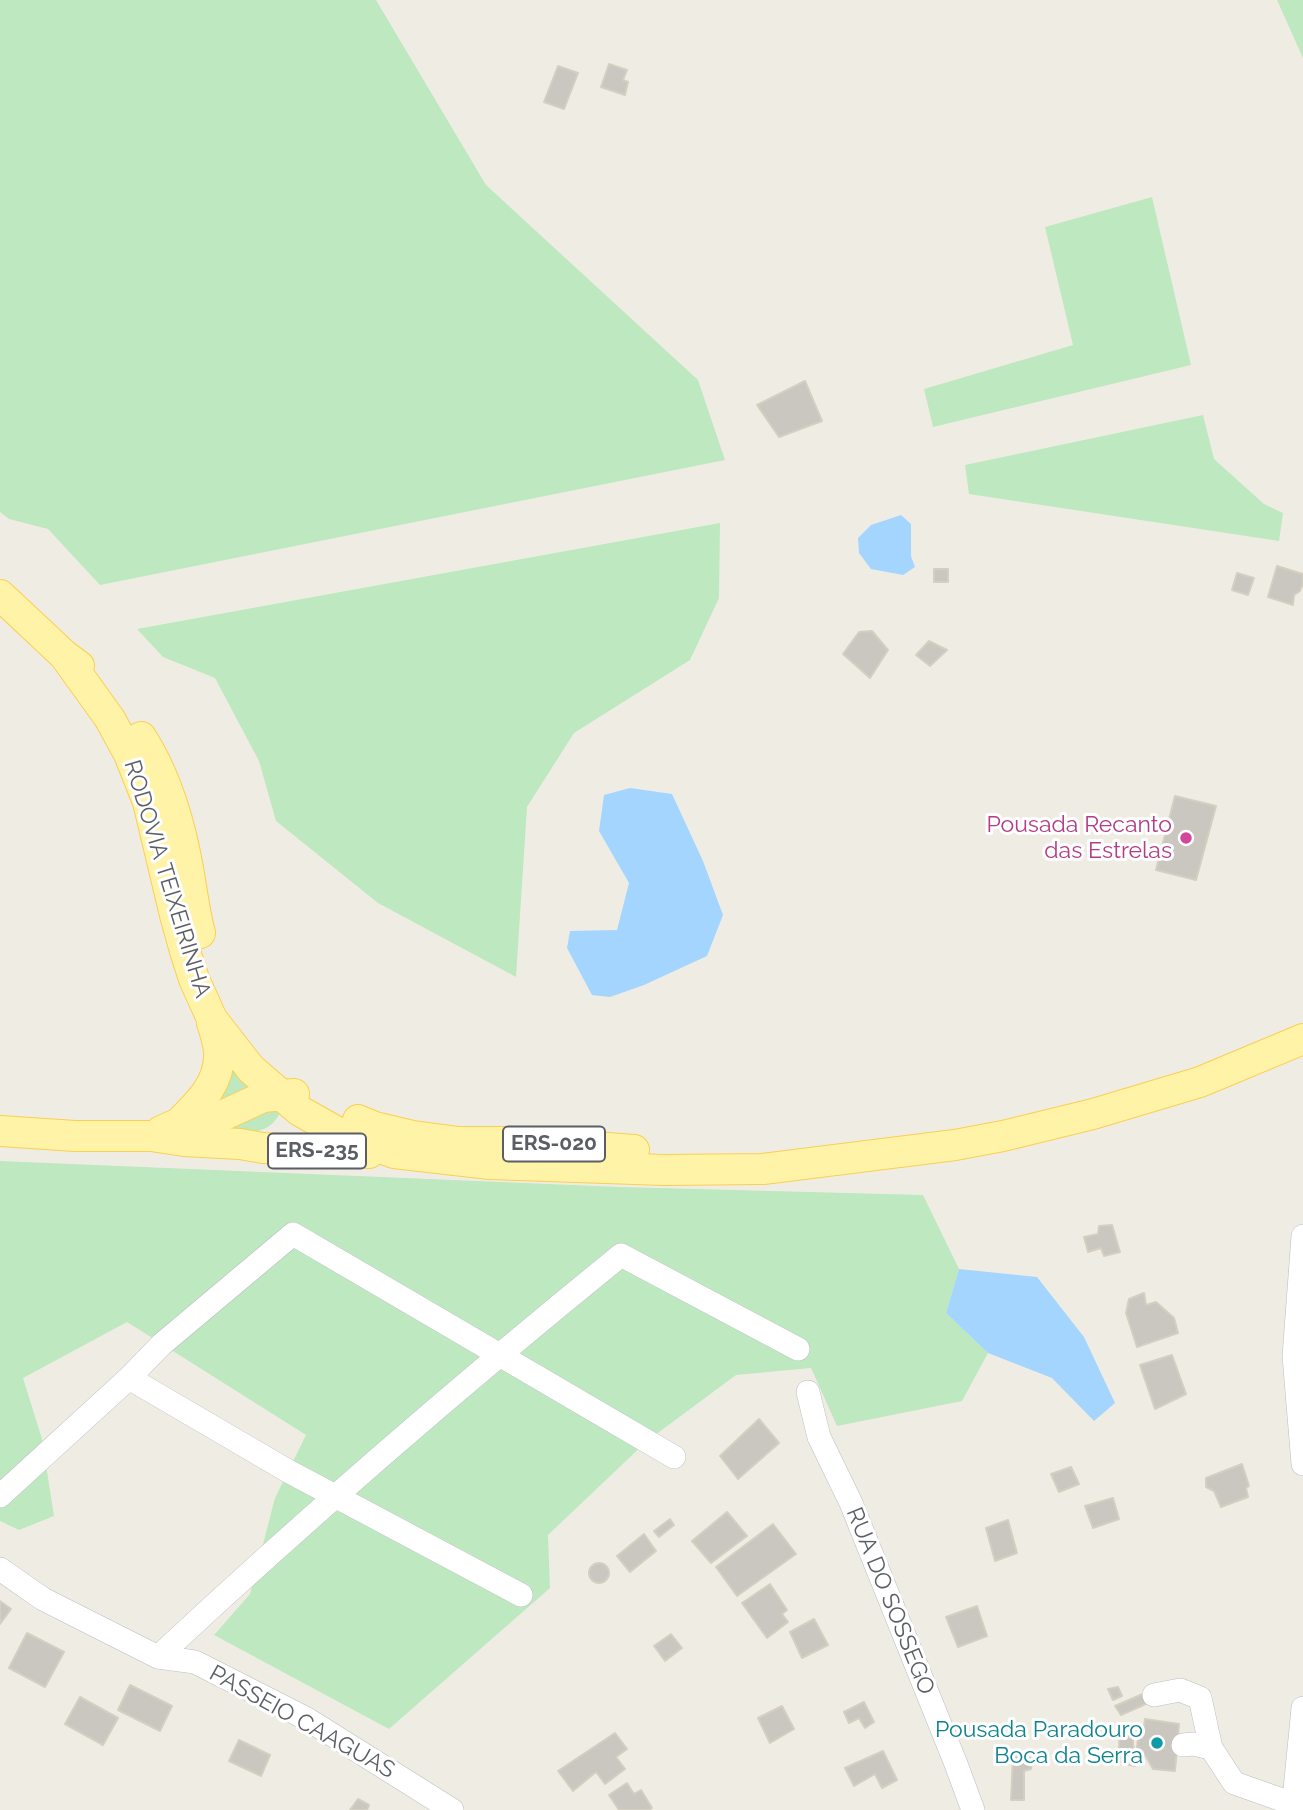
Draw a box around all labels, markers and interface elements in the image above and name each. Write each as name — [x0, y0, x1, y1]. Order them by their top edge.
street label: RODOVIA TEIXEIRINHA — [118, 757, 216, 1001]
place label: Pousada Recanto das Estrelas — [986, 811, 1172, 865]
marker: Pousada Recanto das Estrelas — [1178, 830, 1194, 846]
road number: ERS-020 — [503, 1126, 605, 1162]
road number: ERS-235 — [268, 1134, 366, 1168]
street label: RUA DO SOSSEGO — [840, 1503, 940, 1699]
street label: PASSEIO CAAGUAS — [204, 1660, 400, 1784]
place label: Pousada Paradouro Boca da Serra — [935, 1716, 1143, 1770]
marker: Pousada Paradouro Boca da Serra — [1149, 1735, 1165, 1751]

